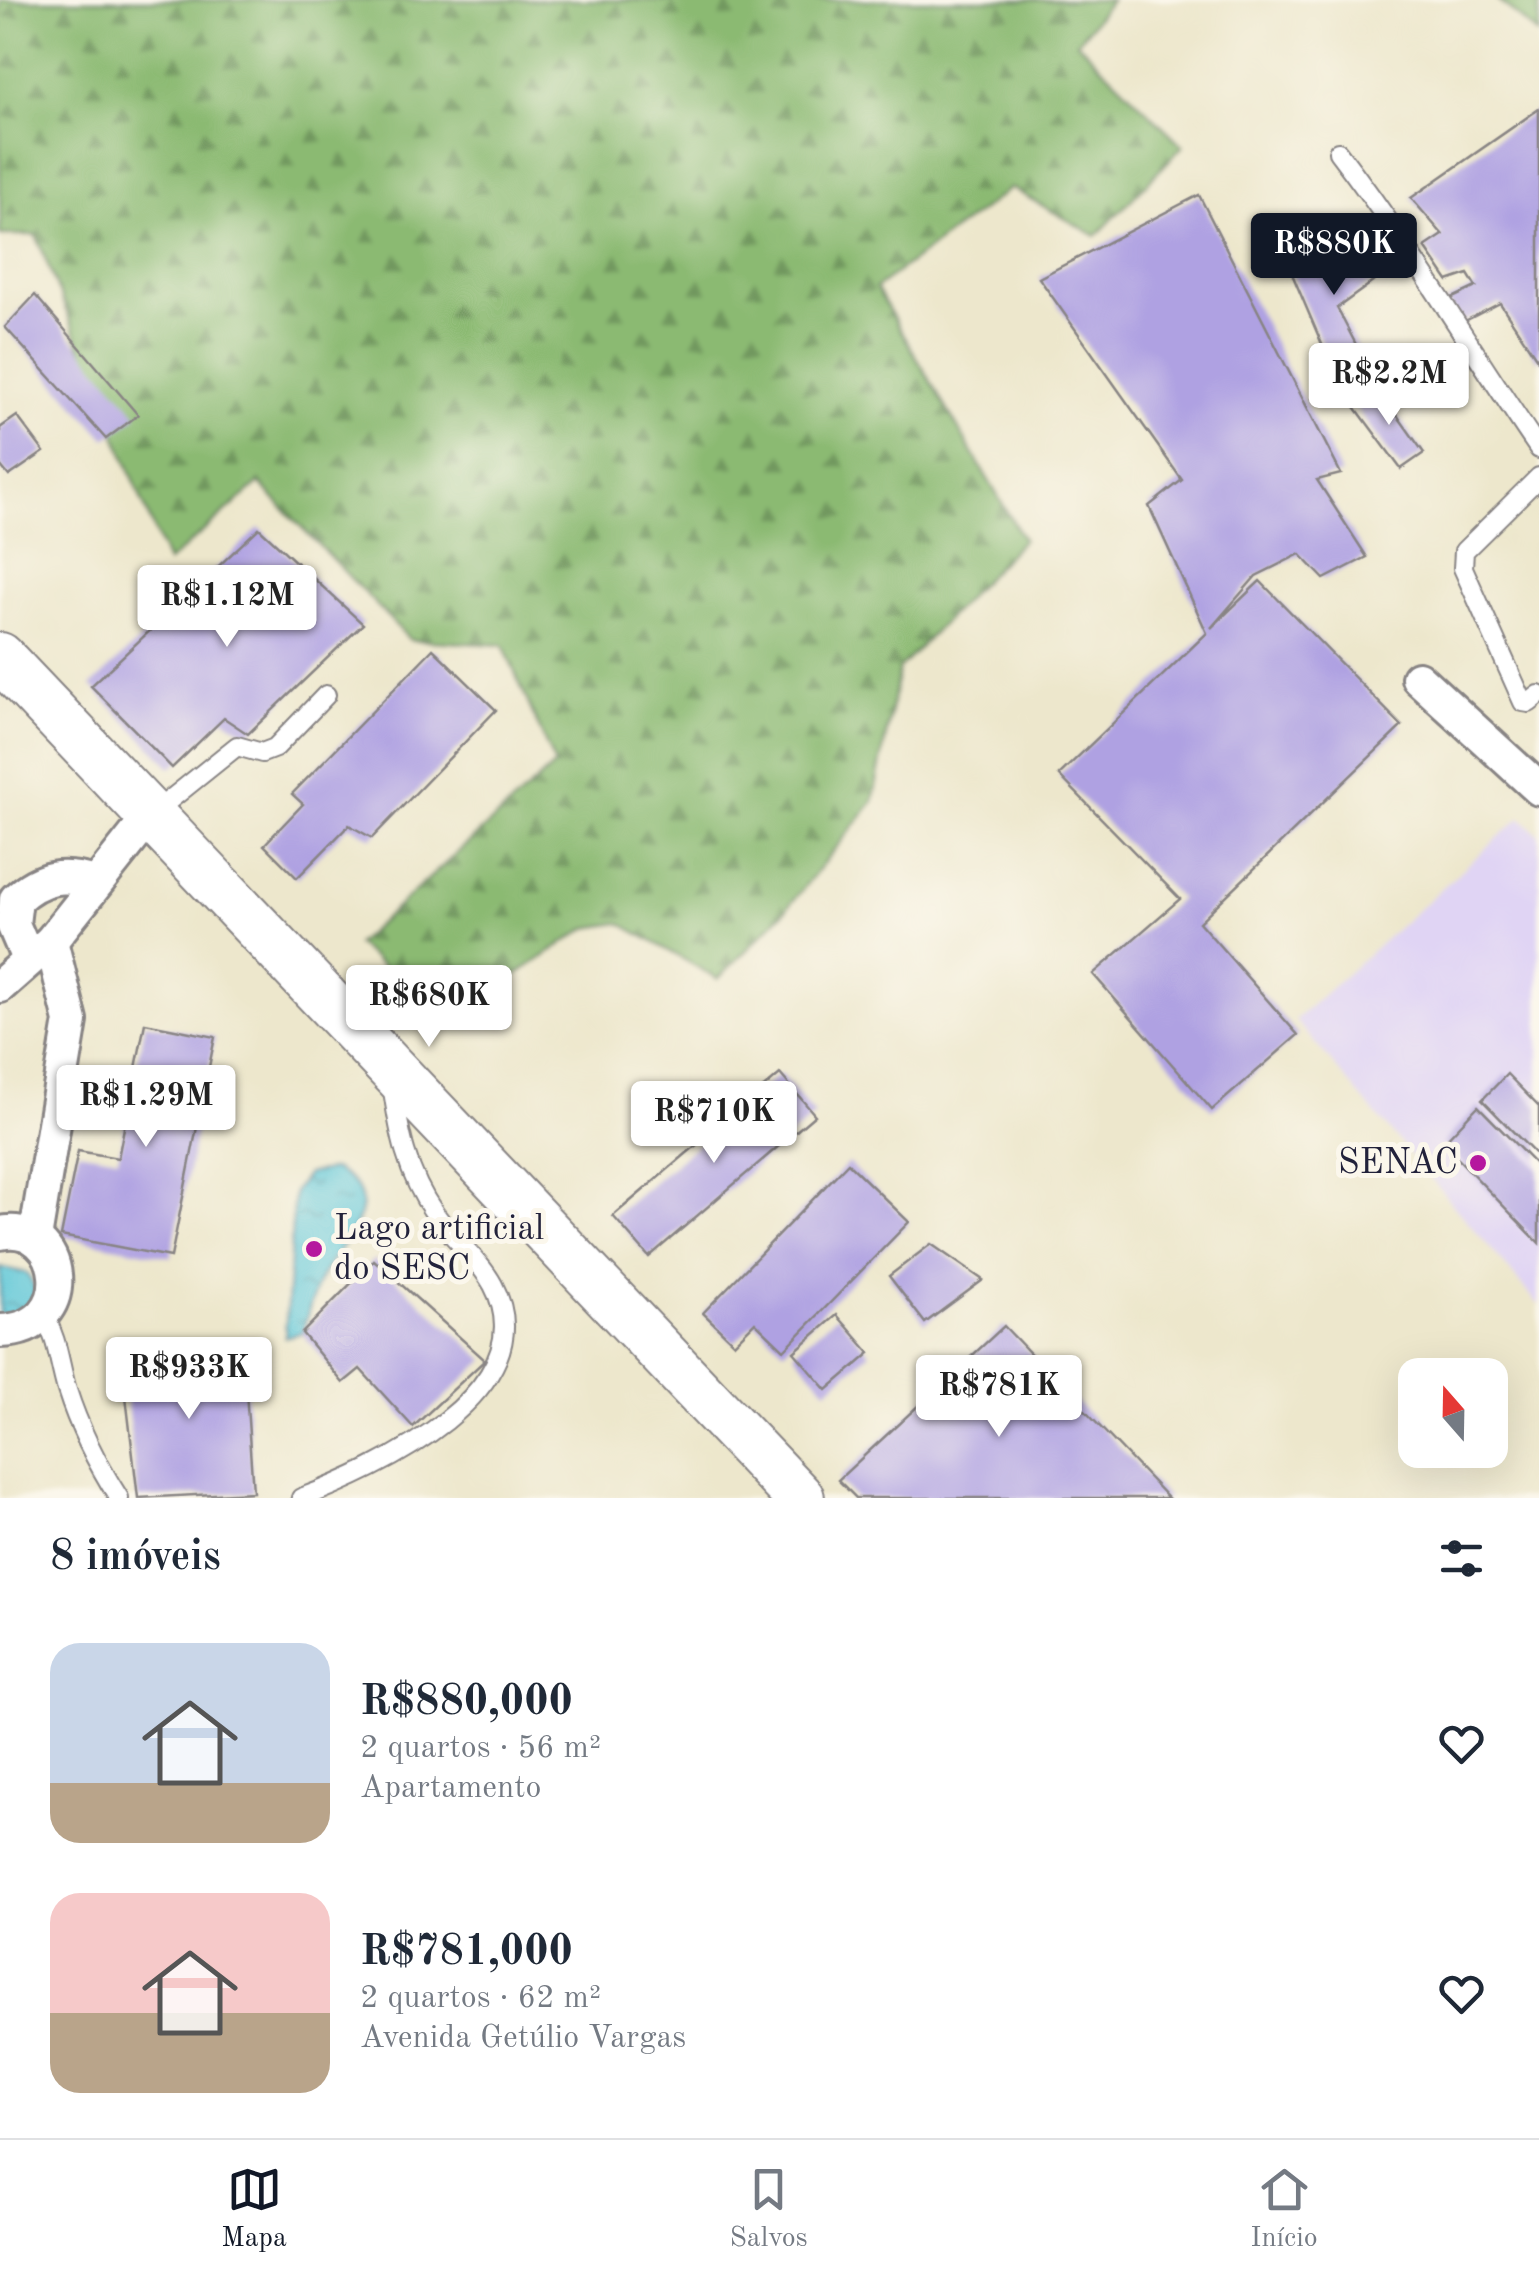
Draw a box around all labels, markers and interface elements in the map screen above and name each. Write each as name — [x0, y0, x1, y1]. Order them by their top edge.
pin: R$880K — [1253, 213, 1415, 298]
text: R$880K — [1273, 229, 1395, 261]
pin: R$2.2M — [1308, 343, 1470, 428]
text: R$2.2M — [1331, 359, 1447, 391]
pin: R$1.12M — [135, 565, 319, 650]
text: R$1.12M — [159, 581, 295, 613]
pin: R$680K — [348, 965, 510, 1050]
text: R$680K — [368, 981, 490, 1013]
pin: R$1.29M — [54, 1065, 238, 1150]
text: R$1.29M — [78, 1081, 214, 1113]
pin: R$710K — [633, 1081, 795, 1166]
text: R$710K — [653, 1097, 775, 1129]
place label: SENAC — [1338, 1146, 1458, 1181]
marker: SENAC — [1467, 1152, 1489, 1174]
place label: Lago artificial do SESC — [334, 1212, 544, 1287]
marker: Lago artificial do SESC — [303, 1238, 325, 1260]
pin: R$933K — [108, 1337, 270, 1422]
text: R$933K — [128, 1353, 250, 1385]
pin: R$781K — [918, 1355, 1080, 1440]
north arrow — [1398, 1358, 1508, 1468]
map controls — [1398, 1358, 1508, 1468]
text: R$781K — [938, 1371, 1060, 1403]
icon: filters — [1434, 1531, 1489, 1586]
text: 8 imóveis — [50, 1537, 221, 1579]
text: R$880,000 — [360, 1682, 573, 1724]
icon: home — [130, 1683, 250, 1803]
icon: heart — [1434, 1716, 1489, 1771]
text: 2 quartos · 56 m² — [360, 1733, 601, 1765]
text: Apartamento — [360, 1773, 541, 1805]
text: R$781,000 — [360, 1932, 573, 1974]
icon: home — [130, 1933, 250, 2053]
icon: heart — [1434, 1966, 1489, 2021]
text: 2 quartos · 62 m² — [360, 1983, 601, 2015]
text: Avenida Getúlio Vargas — [360, 2023, 686, 2055]
tab: Mapa — [221, 2162, 287, 2257]
tab: Salvos — [729, 2162, 808, 2257]
tab: Início — [1250, 2162, 1318, 2257]

